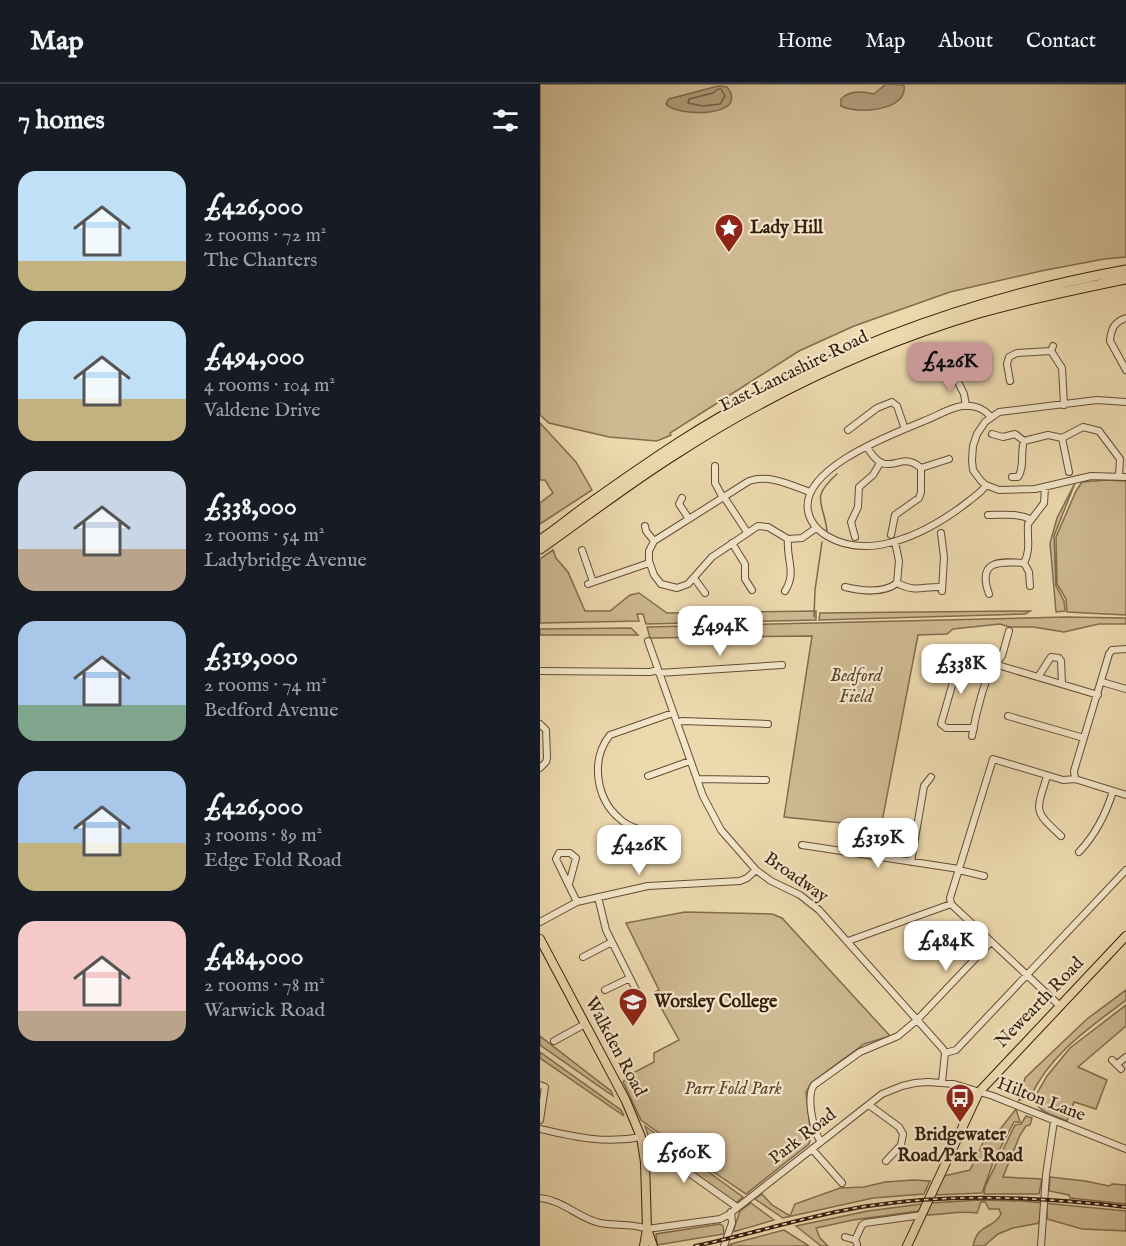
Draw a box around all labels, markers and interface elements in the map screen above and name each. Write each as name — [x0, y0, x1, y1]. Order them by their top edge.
text: Map — [30, 24, 84, 59]
text: Home — [777, 28, 832, 55]
text: Map — [865, 28, 905, 55]
text: About — [938, 28, 993, 55]
text: Contact — [1026, 28, 1096, 55]
text: 7 homes — [18, 104, 105, 137]
icon: filters — [489, 104, 522, 137]
text: £426,000 — [204, 190, 303, 223]
icon: home — [66, 195, 138, 267]
place icon: Lady Hill — [713, 212, 745, 254]
place label: Lady Hill — [750, 217, 824, 240]
text: 2 rooms · 72 m² — [204, 223, 326, 248]
text: The Chanters — [204, 248, 317, 273]
street label: East Lancashire Road — [716, 326, 872, 418]
text: £494,000 — [204, 340, 305, 373]
pin: £426K — [908, 342, 992, 393]
icon: home — [66, 345, 138, 417]
text: £426K — [922, 349, 978, 374]
text: 4 rooms · 104 m² — [204, 373, 335, 398]
text: Valdene Drive — [204, 398, 320, 423]
text: £338,000 — [204, 490, 297, 523]
icon: home — [66, 495, 138, 567]
text: 2 rooms · 54 m² — [204, 523, 325, 548]
text: Ladybridge Avenue — [204, 548, 367, 573]
pin: £494K — [678, 606, 762, 657]
text: £494K — [692, 613, 748, 638]
text: £319,000 — [204, 640, 298, 673]
pin: £338K — [919, 644, 1003, 695]
icon: home — [66, 645, 138, 717]
text: £338K — [935, 651, 987, 676]
park label: Bedford Field — [830, 665, 884, 709]
text: 2 rooms · 74 m² — [204, 673, 327, 698]
text: Bedford Avenue — [204, 698, 338, 723]
text: £426,000 — [204, 790, 303, 823]
icon: home — [66, 795, 138, 867]
pin: £319K — [836, 818, 920, 869]
text: 3 rooms · 89 m² — [204, 823, 322, 848]
pin: £426K — [597, 825, 681, 876]
text: £319K — [852, 825, 904, 850]
text: £426K — [611, 832, 667, 857]
street label: Broadway — [759, 847, 833, 909]
text: Edge Fold Road — [204, 848, 342, 873]
pin: £484K — [904, 921, 988, 972]
text: £484K — [918, 928, 974, 953]
text: £484,000 — [204, 940, 304, 973]
icon: home — [66, 945, 138, 1017]
street label: Newearth Road — [991, 952, 1090, 1053]
text: 2 rooms · 78 m² — [204, 973, 325, 998]
school or university icon: Worsley College — [617, 986, 649, 1028]
place label: Worsley College — [653, 991, 778, 1014]
street label: Walkden Road — [579, 993, 651, 1101]
text: Warwick Road — [204, 998, 325, 1023]
street label: Hilton Lane — [994, 1073, 1088, 1127]
park label: Parr Fold Park — [684, 1078, 782, 1101]
bus stop icon: Bridgewater Road/Park Road — [944, 1082, 976, 1124]
street label: Park Road — [765, 1103, 841, 1170]
place label: Bridgewater Road/Park Road — [897, 1124, 1023, 1168]
pin: £560K — [642, 1133, 726, 1184]
text: £560K — [657, 1140, 711, 1165]

